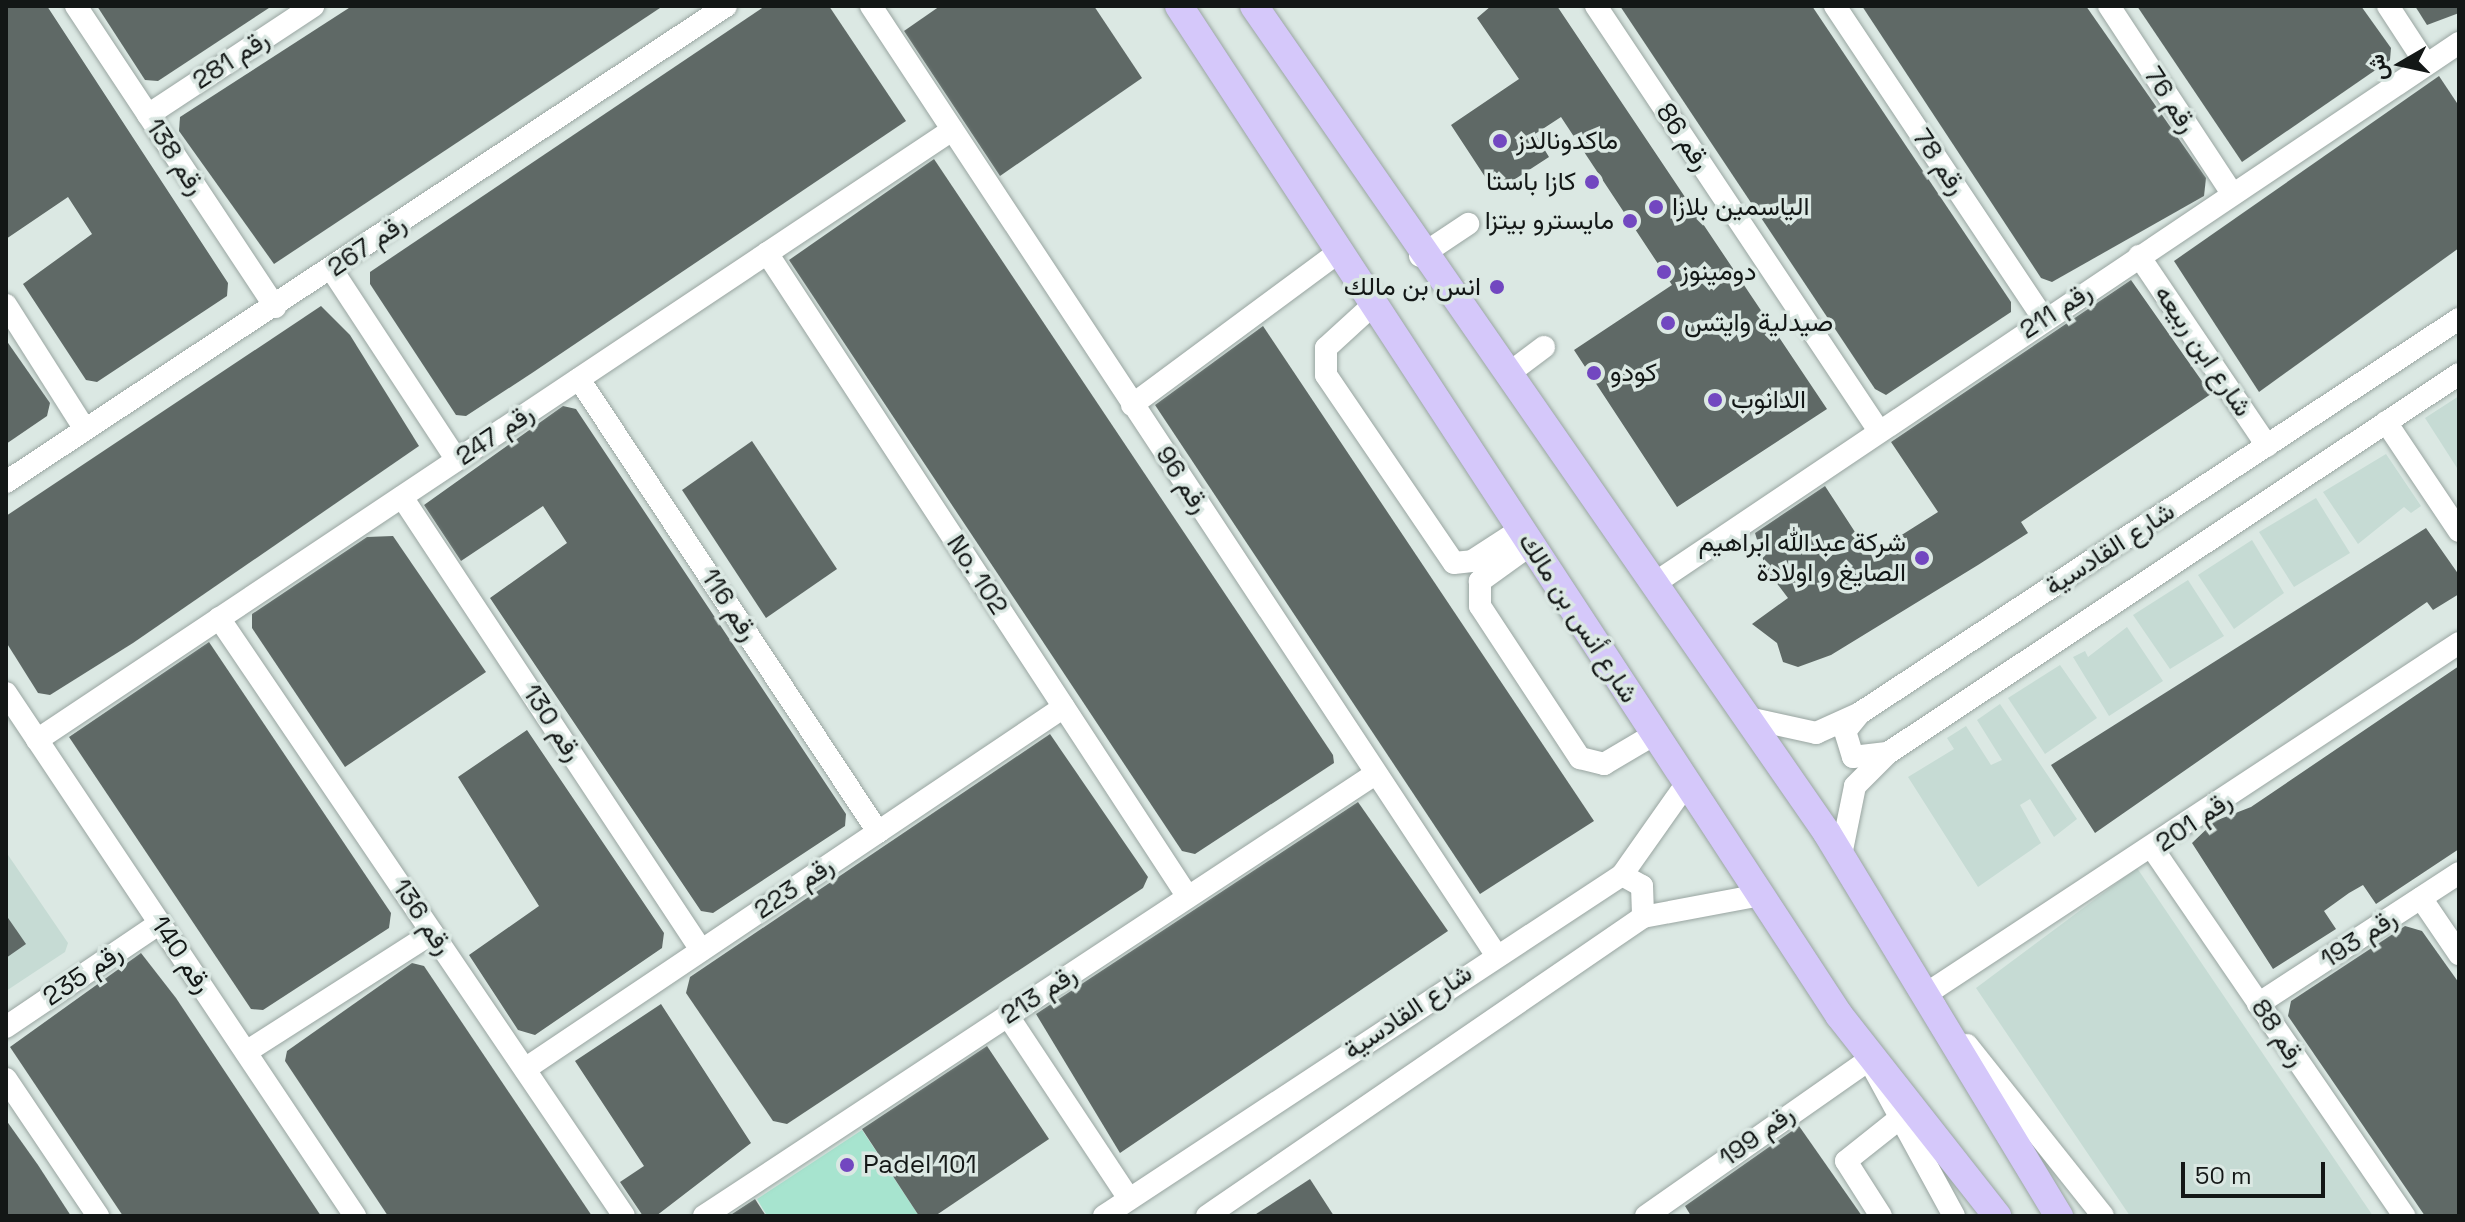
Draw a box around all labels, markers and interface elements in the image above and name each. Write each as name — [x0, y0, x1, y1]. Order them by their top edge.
street label: رقم 281 — [187, 24, 275, 96]
north arrow — [2361, 24, 2441, 104]
text: ش — [2361, 53, 2393, 83]
street label: رقم 76 — [2137, 61, 2203, 139]
street label: رقم 86 — [1649, 97, 1717, 177]
street label: رقم 138 — [139, 113, 211, 201]
street label: رقم 78 — [1906, 123, 1972, 201]
place label: ماكدونالدز — [1516, 125, 1618, 157]
marker: ماكدونالدز — [1491, 132, 1509, 150]
place label: كازا باستا — [1486, 166, 1576, 198]
marker: كازا باستا — [1583, 173, 1601, 191]
place label: الياسمين بلازا — [1672, 191, 1809, 223]
marker: الياسمين بلازا — [1647, 198, 1665, 216]
place label: مايسترو بيتزا — [1485, 205, 1614, 237]
street label: رقم 267 — [322, 208, 412, 284]
marker: مايسترو بيتزا — [1621, 212, 1639, 230]
place label: دومينوز — [1680, 256, 1757, 288]
marker: دومينوز — [1655, 263, 1673, 281]
place label: انس بن مالك — [1344, 271, 1481, 303]
street label: رقم 211 — [2014, 276, 2098, 346]
marker: انس بن مالك — [1488, 278, 1506, 296]
street label: شارع ابن ربيعه — [2148, 279, 2258, 423]
place label: صيدلية وايتس — [1684, 307, 1833, 339]
marker: صيدلية وايتس — [1659, 314, 1677, 332]
place label: كودو — [1610, 357, 1657, 389]
marker: كودو — [1585, 364, 1603, 382]
place label: الدانوب — [1731, 384, 1806, 416]
marker: الدانوب — [1706, 391, 1724, 409]
street label: رقم 247 — [450, 398, 540, 472]
street label: رقم 96 — [1149, 440, 1215, 520]
street label: شارع القادسية — [2039, 496, 2181, 602]
street label: شارع أنس بن مالك — [1511, 527, 1645, 709]
place label: شركة عبدالله ابراهيم الصايغ و اولادة — [1698, 527, 1906, 588]
street label: No. 102 — [940, 529, 1014, 621]
marker: شركة عبدالله ابراهيم الصايغ و اولادة — [1913, 549, 1931, 567]
street label: رقم 116 — [694, 563, 764, 647]
street label: رقم 130 — [516, 679, 588, 767]
street label: رقم 201 — [2150, 785, 2238, 859]
street label: رقم 223 — [748, 850, 840, 926]
street label: رقم 136 — [385, 873, 459, 961]
street label: رقم 193 — [2315, 903, 2403, 975]
street label: رقم 140 — [144, 911, 218, 999]
street label: رقم 235 — [37, 937, 129, 1013]
street label: شارع القادسية — [1338, 958, 1478, 1066]
street label: رقم 213 — [995, 959, 1083, 1031]
street label: رقم 88 — [2244, 993, 2312, 1073]
street label: رقم 199 — [1714, 1098, 1800, 1174]
scale bar — [2185, 1146, 2329, 1196]
place label: Padel 101 — [863, 1149, 977, 1181]
marker: Padel 101 — [838, 1156, 856, 1174]
text: 50 m — [2195, 1160, 2252, 1191]

